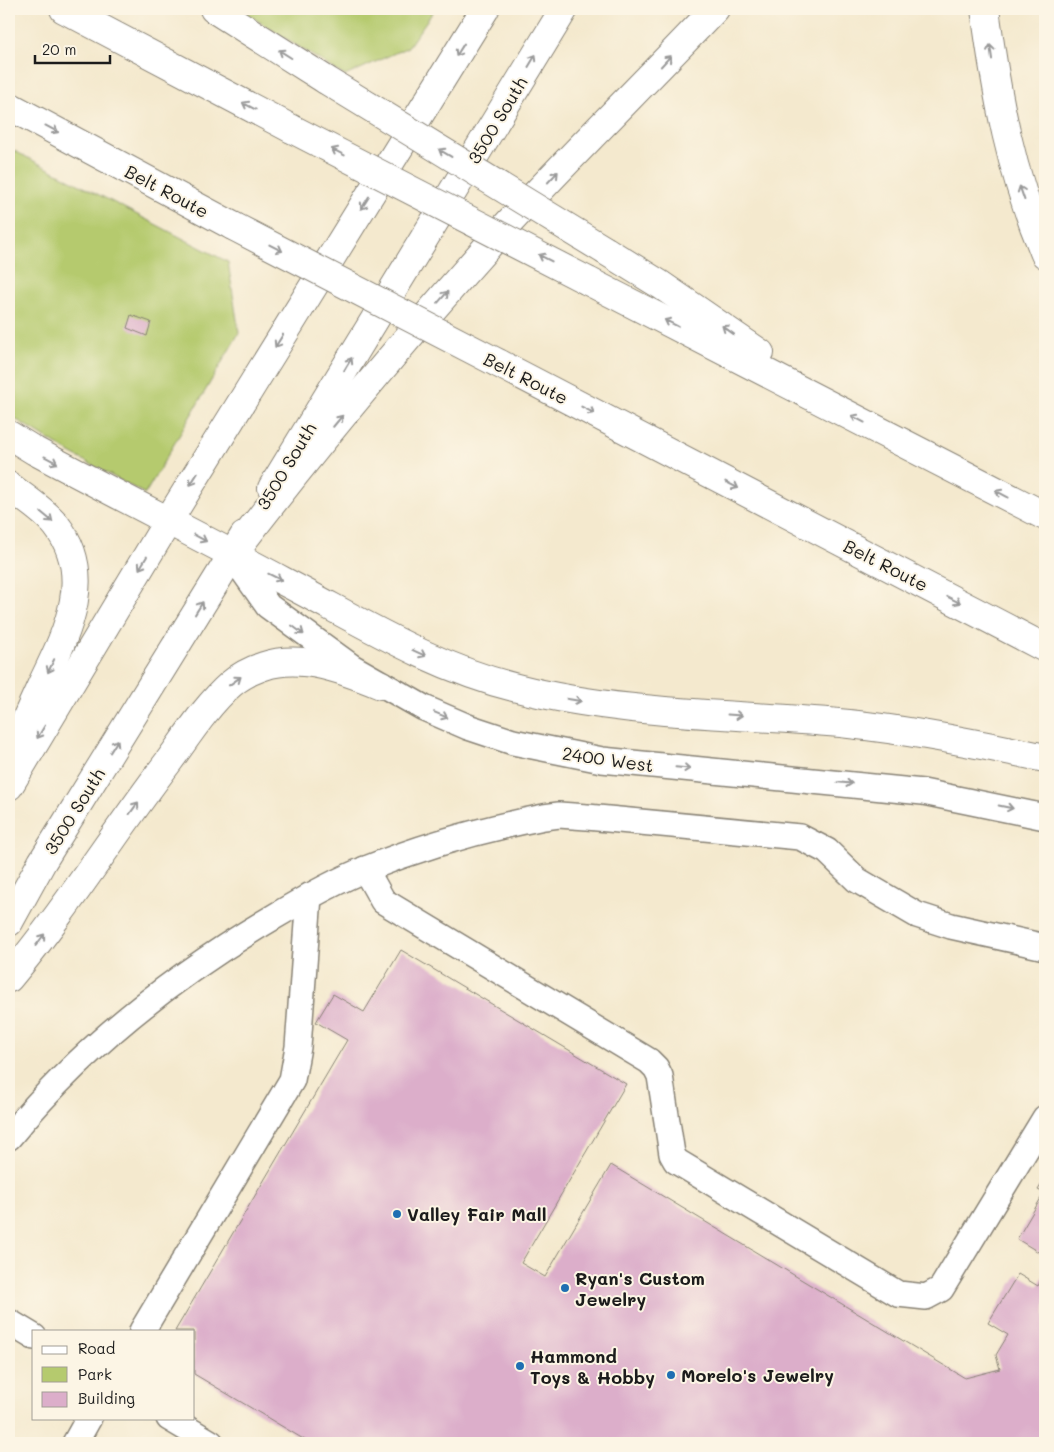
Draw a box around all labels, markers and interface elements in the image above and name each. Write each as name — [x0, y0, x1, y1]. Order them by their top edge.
scale bar — [35, 32, 110, 64]
text: 20 m — [42, 39, 76, 59]
one-way arrow — [454, 43, 464, 57]
one-way arrow — [985, 44, 995, 60]
one-way arrow — [279, 49, 293, 59]
one-way arrow — [528, 54, 538, 68]
one-way arrow — [660, 54, 672, 67]
street label: 3500 South — [462, 72, 532, 168]
one-way arrow — [243, 100, 257, 110]
one-way arrow — [44, 125, 59, 134]
one-way arrow — [331, 147, 346, 156]
one-way arrow — [438, 147, 452, 157]
street label: Belt Route — [121, 159, 213, 223]
one-way arrow — [547, 171, 559, 184]
one-way arrow — [1017, 185, 1026, 201]
one-way arrow — [359, 196, 369, 210]
one-way arrow — [268, 244, 283, 253]
one-way arrow — [537, 253, 552, 263]
one-way arrow — [437, 291, 449, 304]
one-way arrow — [664, 318, 679, 327]
one-way arrow — [721, 325, 735, 335]
one-way arrow — [274, 334, 284, 348]
street label: Belt Route — [480, 347, 572, 409]
one-way arrow — [343, 358, 353, 372]
one-way arrow — [580, 405, 595, 415]
one-way arrow — [851, 414, 866, 423]
one-way arrow — [332, 415, 343, 428]
street label: 3500 South — [251, 418, 321, 514]
one-way arrow — [43, 456, 58, 465]
one-way arrow — [188, 472, 198, 486]
one-way arrow — [724, 481, 739, 490]
one-way arrow — [995, 489, 1010, 498]
one-way arrow — [40, 511, 53, 522]
one-way arrow — [192, 533, 207, 543]
street label: Belt Route — [840, 534, 932, 596]
one-way arrow — [137, 555, 147, 569]
one-way arrow — [267, 573, 282, 582]
one-way arrow — [946, 595, 961, 605]
one-way arrow — [195, 601, 205, 615]
one-way arrow — [291, 625, 305, 635]
one-way arrow — [411, 649, 426, 658]
one-way arrow — [45, 658, 55, 673]
one-way arrow — [228, 676, 242, 686]
one-way arrow — [565, 695, 581, 705]
one-way arrow — [433, 711, 448, 720]
one-way arrow — [727, 711, 743, 720]
one-way arrow — [36, 725, 46, 739]
one-way arrow — [109, 740, 119, 754]
street label: 2400 West — [561, 741, 655, 777]
street label: 3500 South — [38, 763, 110, 859]
one-way arrow — [675, 764, 691, 773]
one-way arrow — [837, 779, 853, 788]
one-way arrow — [129, 801, 139, 815]
one-way arrow — [997, 803, 1013, 813]
one-way arrow — [34, 934, 45, 947]
place label: Valley Fair Mall — [407, 1202, 547, 1226]
marker: Valley Fair Mall — [391, 1208, 403, 1220]
place label: Ryan's Custom Jewelry — [575, 1266, 705, 1311]
marker: Ryan's Custom Jewelry — [559, 1282, 571, 1294]
legend — [32, 1330, 195, 1420]
text: Road — [78, 1338, 115, 1358]
place label: Hammond Toys & Hobby — [530, 1344, 655, 1389]
marker: Hammond Toys & Hobby — [514, 1360, 526, 1372]
place label: Morelo's Jewelry — [681, 1363, 834, 1387]
text: Park — [78, 1364, 112, 1384]
marker: Morelo's Jewelry — [665, 1369, 677, 1381]
text: Building — [78, 1388, 135, 1408]

